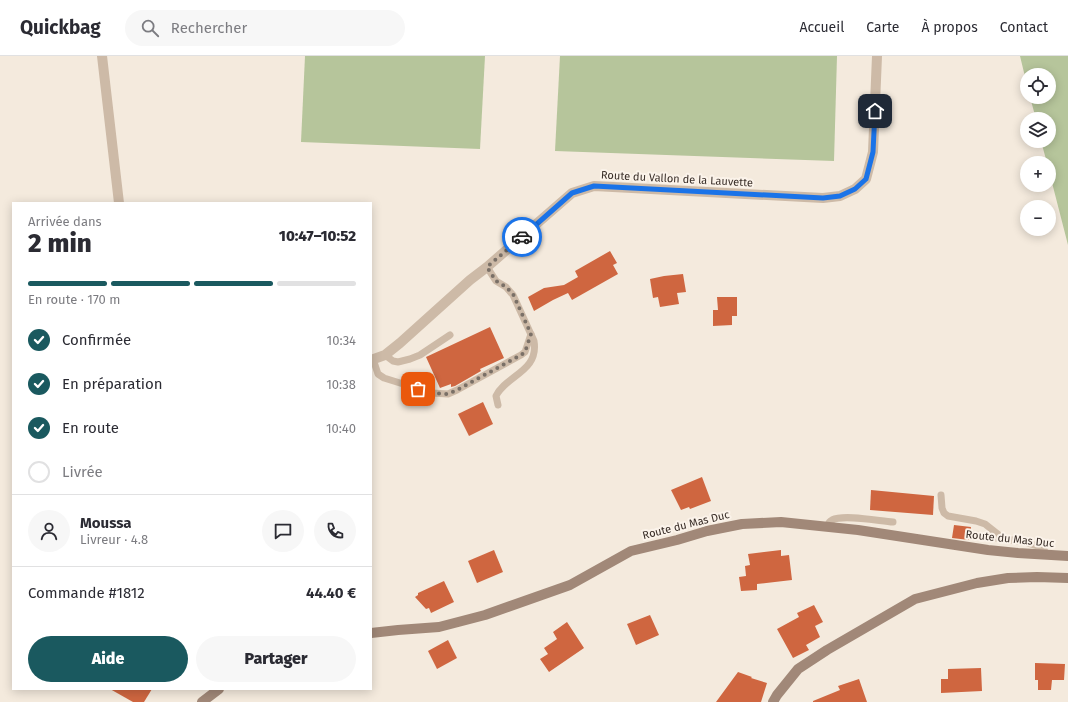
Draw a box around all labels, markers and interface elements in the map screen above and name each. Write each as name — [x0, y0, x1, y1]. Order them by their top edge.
search box — [125, 10, 405, 46]
text: Quickbag — [20, 16, 101, 39]
icon: search — [139, 17, 161, 39]
text: Rechercher — [171, 19, 247, 37]
text: Accueil — [799, 19, 844, 36]
text: Carte — [866, 19, 899, 36]
text: À propos — [921, 19, 978, 36]
text: Contact — [1000, 19, 1048, 36]
map controls — [1020, 68, 1056, 236]
button: locate — [1020, 68, 1056, 104]
pin — [858, 94, 892, 128]
icon: home — [864, 100, 886, 122]
button: layers — [1020, 112, 1056, 148]
button: + — [1020, 156, 1056, 192]
street label: Route du Vallon de la Lauvette — [601, 169, 753, 189]
button: − — [1020, 200, 1056, 236]
text: Arrivée dans — [28, 214, 102, 229]
courier — [502, 217, 542, 257]
icon: car — [511, 226, 533, 248]
text: 10:47–10:52 — [279, 227, 356, 245]
text: 2 min — [28, 228, 92, 259]
text: En route · 170 m — [28, 292, 120, 307]
icon: check — [28, 329, 50, 351]
text: Confirmée — [62, 331, 131, 349]
text: 10:34 — [327, 333, 356, 348]
pin — [401, 372, 435, 406]
icon: check — [28, 373, 50, 395]
text: En préparation — [62, 375, 163, 393]
text: 10:38 — [326, 377, 356, 392]
icon: bag — [407, 378, 429, 400]
icon: check — [28, 417, 50, 439]
text: En route — [62, 419, 119, 437]
text: 10:40 — [326, 421, 356, 436]
text: Livrée — [62, 463, 103, 481]
street label: Route du Mas Duc — [641, 508, 731, 542]
button: person — [28, 510, 70, 552]
button: chat — [262, 510, 304, 552]
button: phone — [314, 510, 356, 552]
text: Moussa — [80, 514, 132, 532]
street label: Route du Mas Duc — [965, 528, 1055, 550]
text: Livreur · 4.8 — [80, 532, 148, 547]
text: Commande #1812 — [28, 584, 145, 602]
text: 44.40 € — [306, 584, 356, 602]
button: Aide — [28, 636, 188, 682]
button: Partager — [196, 636, 356, 682]

